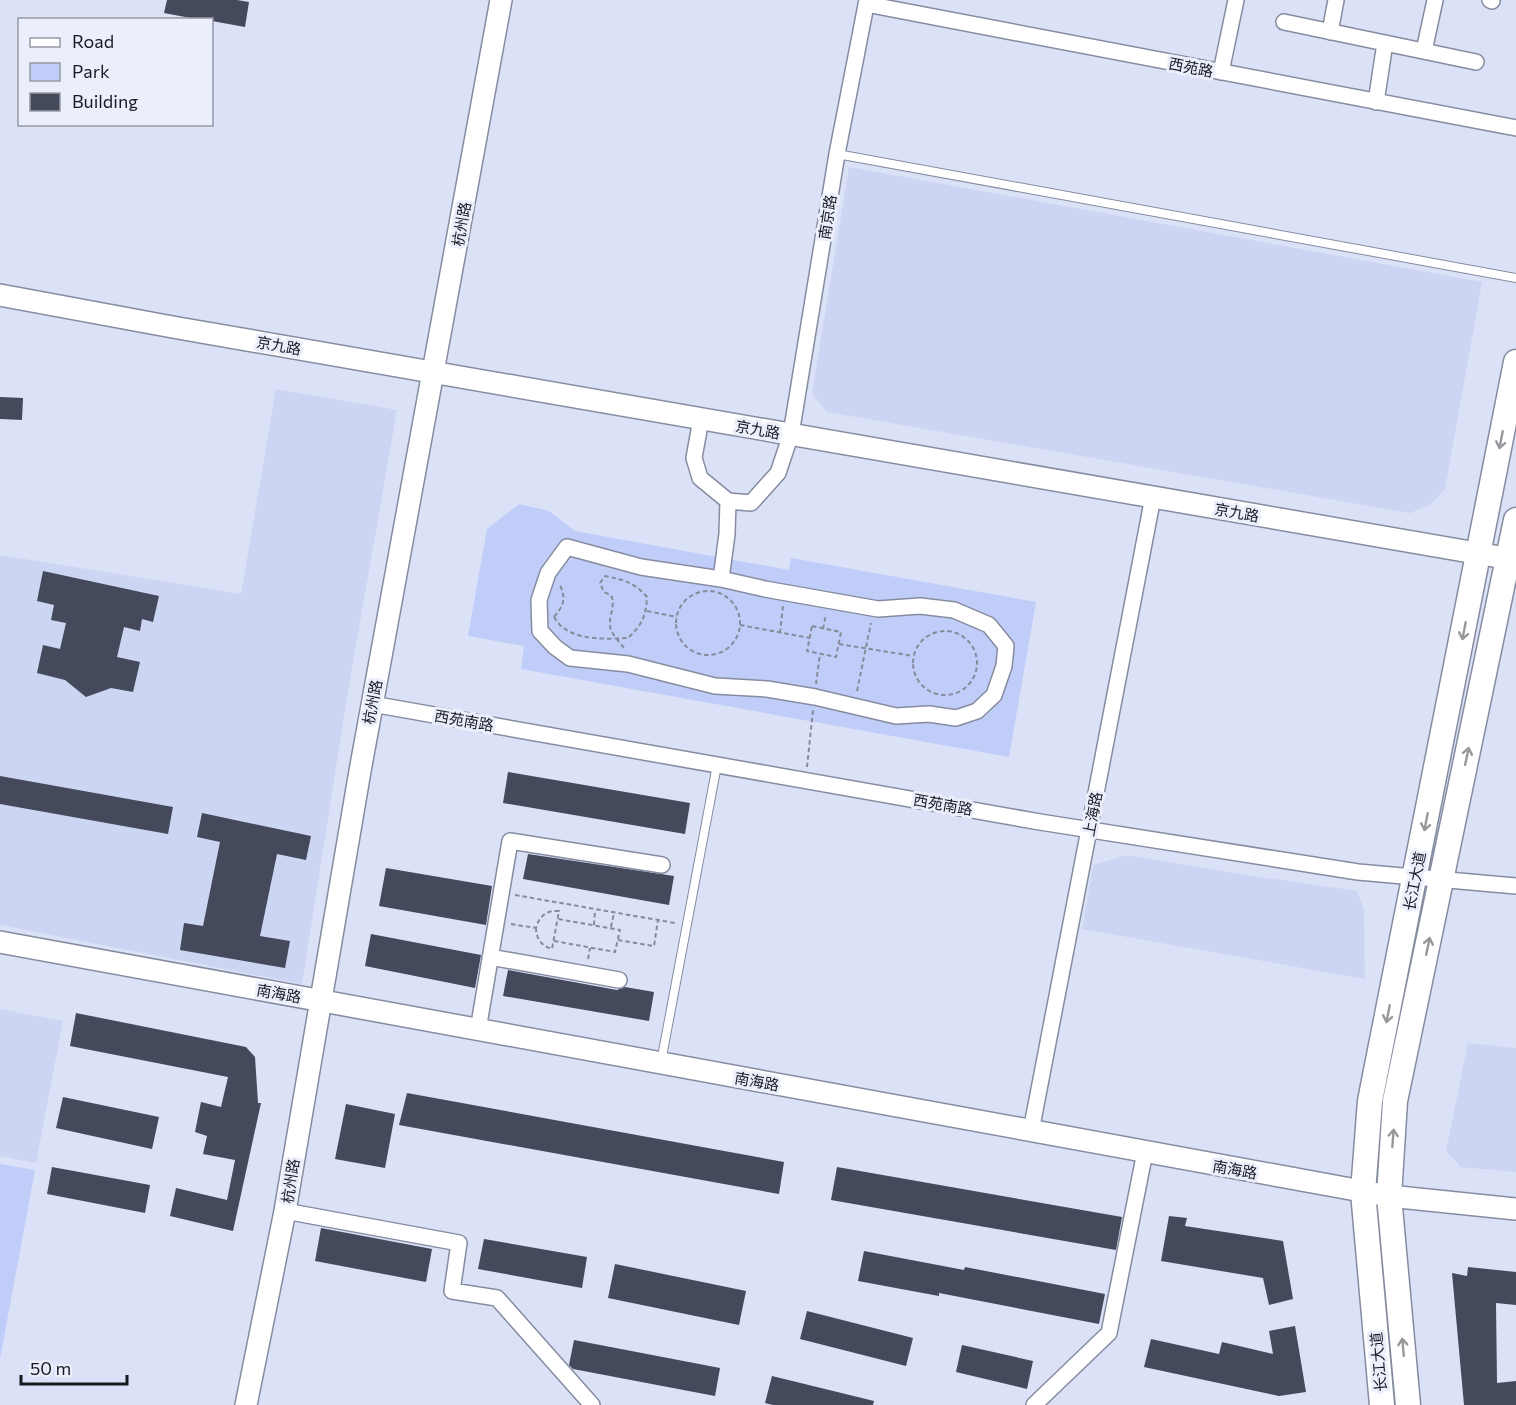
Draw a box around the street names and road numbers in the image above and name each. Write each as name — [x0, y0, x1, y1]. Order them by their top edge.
street label: 西苑路 — [1167, 54, 1215, 80]
street label: 南京路 — [815, 193, 839, 241]
street label: 杭州路 — [448, 200, 474, 248]
street label: 京九路 — [255, 332, 303, 358]
street label: 京九路 — [734, 416, 782, 442]
street label: 京九路 — [1213, 499, 1261, 525]
street label: 杭州路 — [359, 678, 385, 726]
street label: 西苑南路 — [433, 706, 495, 734]
street label: 西苑南路 — [912, 790, 974, 818]
street label: 上海路 — [1079, 790, 1105, 838]
street label: 长江大道 — [1399, 850, 1429, 912]
street label: 南海路 — [255, 980, 303, 1006]
street label: 南海路 — [733, 1068, 781, 1094]
street label: 南海路 — [1211, 1156, 1259, 1182]
street label: 杭州路 — [278, 1157, 302, 1205]
street label: 长江大道 — [1366, 1331, 1390, 1393]

